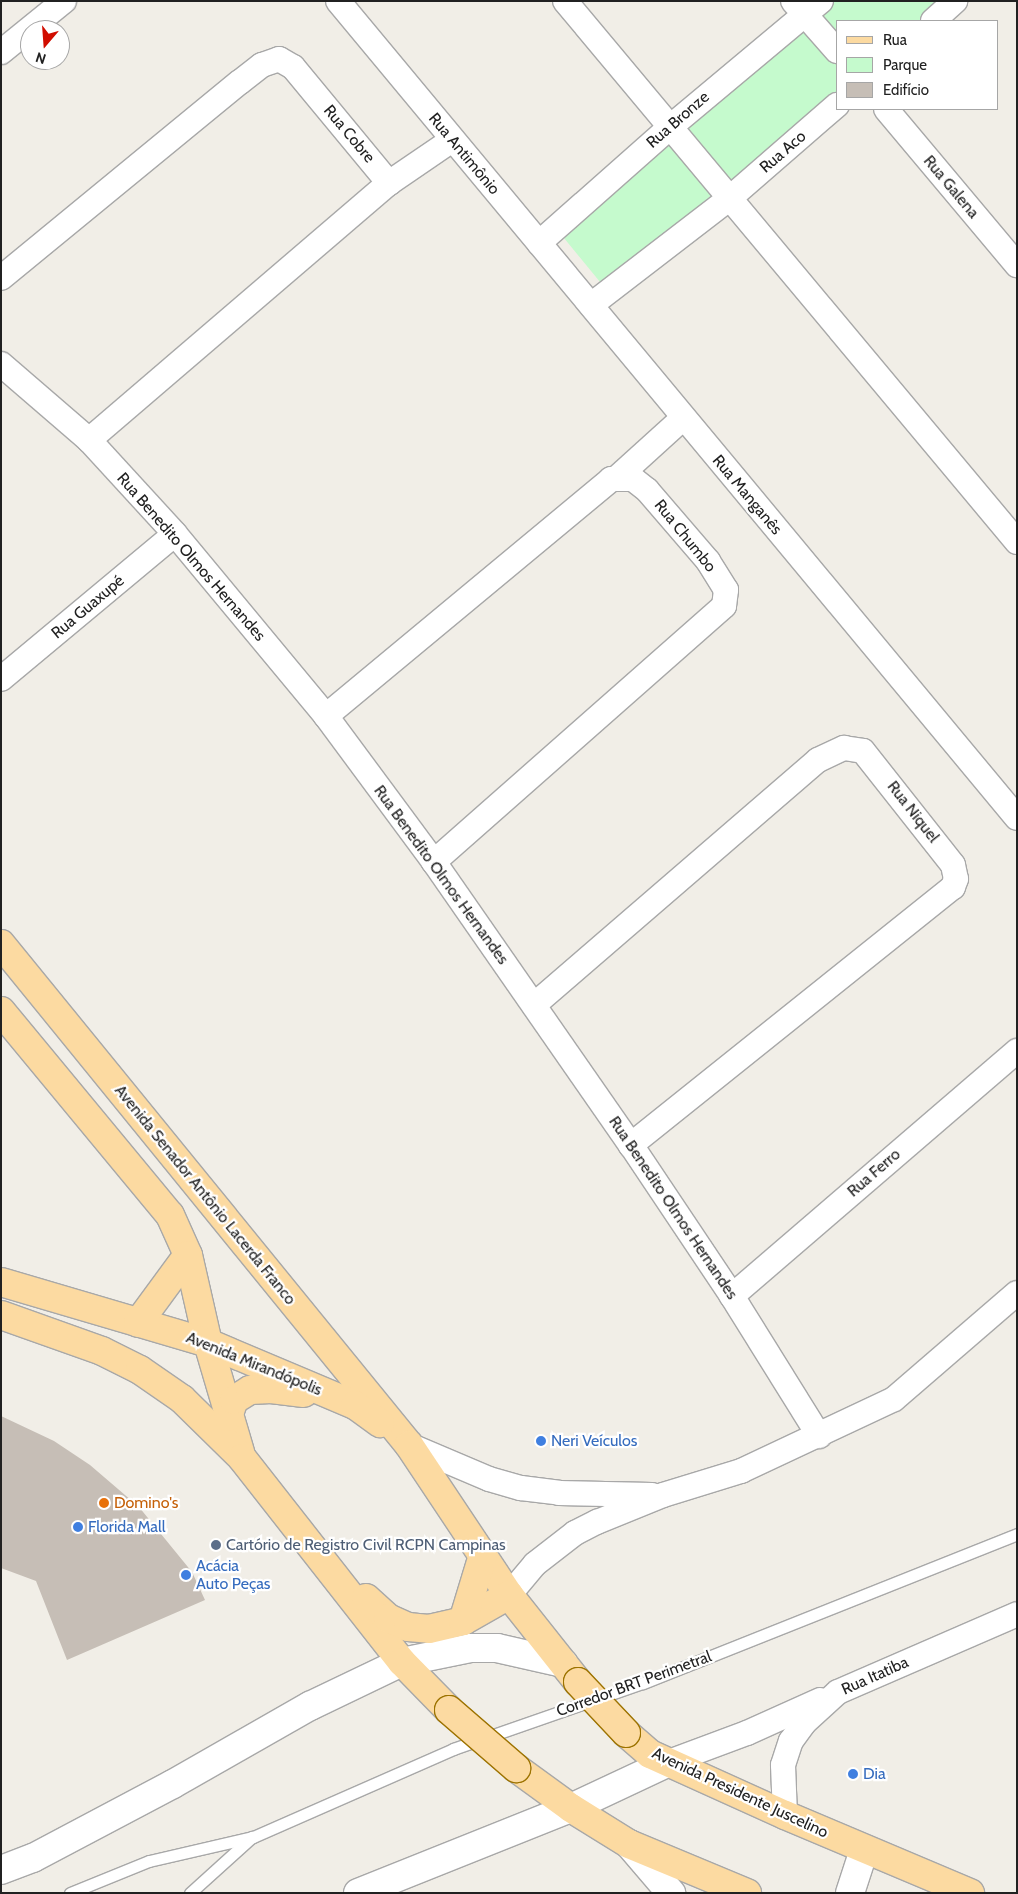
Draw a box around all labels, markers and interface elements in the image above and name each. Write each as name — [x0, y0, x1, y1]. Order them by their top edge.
north arrow — [20, 20, 70, 70]
legend — [836, 20, 998, 110]
text: Rua — [883, 31, 907, 49]
text: N — [33, 48, 48, 68]
text: Parque — [883, 56, 927, 74]
text: Edifício — [883, 81, 929, 99]
street label: Rua Bronze — [643, 88, 713, 152]
street label: Rua Cobre — [319, 101, 379, 167]
street label: Rua Antimônio — [424, 109, 504, 199]
street label: Rua Aco — [756, 127, 810, 177]
street label: Rua Galena — [919, 152, 983, 222]
street label: Rua Manganês — [708, 451, 786, 539]
street label: Rua Benedito Olmos Hernandes — [113, 469, 269, 645]
street label: Rua Chumbo — [650, 496, 720, 576]
street label: Rua Guaxupé — [48, 571, 128, 643]
street label: Rua Niquel — [883, 777, 943, 847]
street label: Rua Benedito Olmos Hernandes — [370, 782, 512, 968]
street label: Avenida Senador Antônio Lacerda Franco — [110, 1081, 300, 1309]
street label: Rua Benedito Olmos Hernandes — [604, 1113, 742, 1303]
street label: Rua Ferro — [844, 1145, 904, 1201]
street label: Avenida Mirandópolis — [183, 1328, 325, 1400]
place label: Neri Veículos — [551, 1431, 637, 1451]
marker: Neri Veículos — [535, 1435, 547, 1447]
place label: Domino's — [114, 1493, 178, 1513]
marker: Domino's — [98, 1497, 110, 1509]
place label: Florida Mall — [88, 1517, 166, 1537]
marker: Florida Mall — [72, 1521, 84, 1533]
place label: Cartório de Registro Civil RCPN Campinas — [226, 1535, 506, 1555]
marker: Cartório de Registro Civil RCPN Campinas — [210, 1539, 222, 1551]
place label: Acácia Auto Peças — [196, 1556, 270, 1594]
marker: Acácia Auto Peças — [180, 1569, 192, 1581]
street label: Corredor BRT Perimetral — [554, 1647, 714, 1721]
street label: Rua Itatiba — [839, 1653, 911, 1699]
street label: Avenida Presidente Juscelino — [649, 1744, 831, 1842]
place label: Dia — [863, 1764, 886, 1784]
marker: Dia — [847, 1768, 859, 1780]

